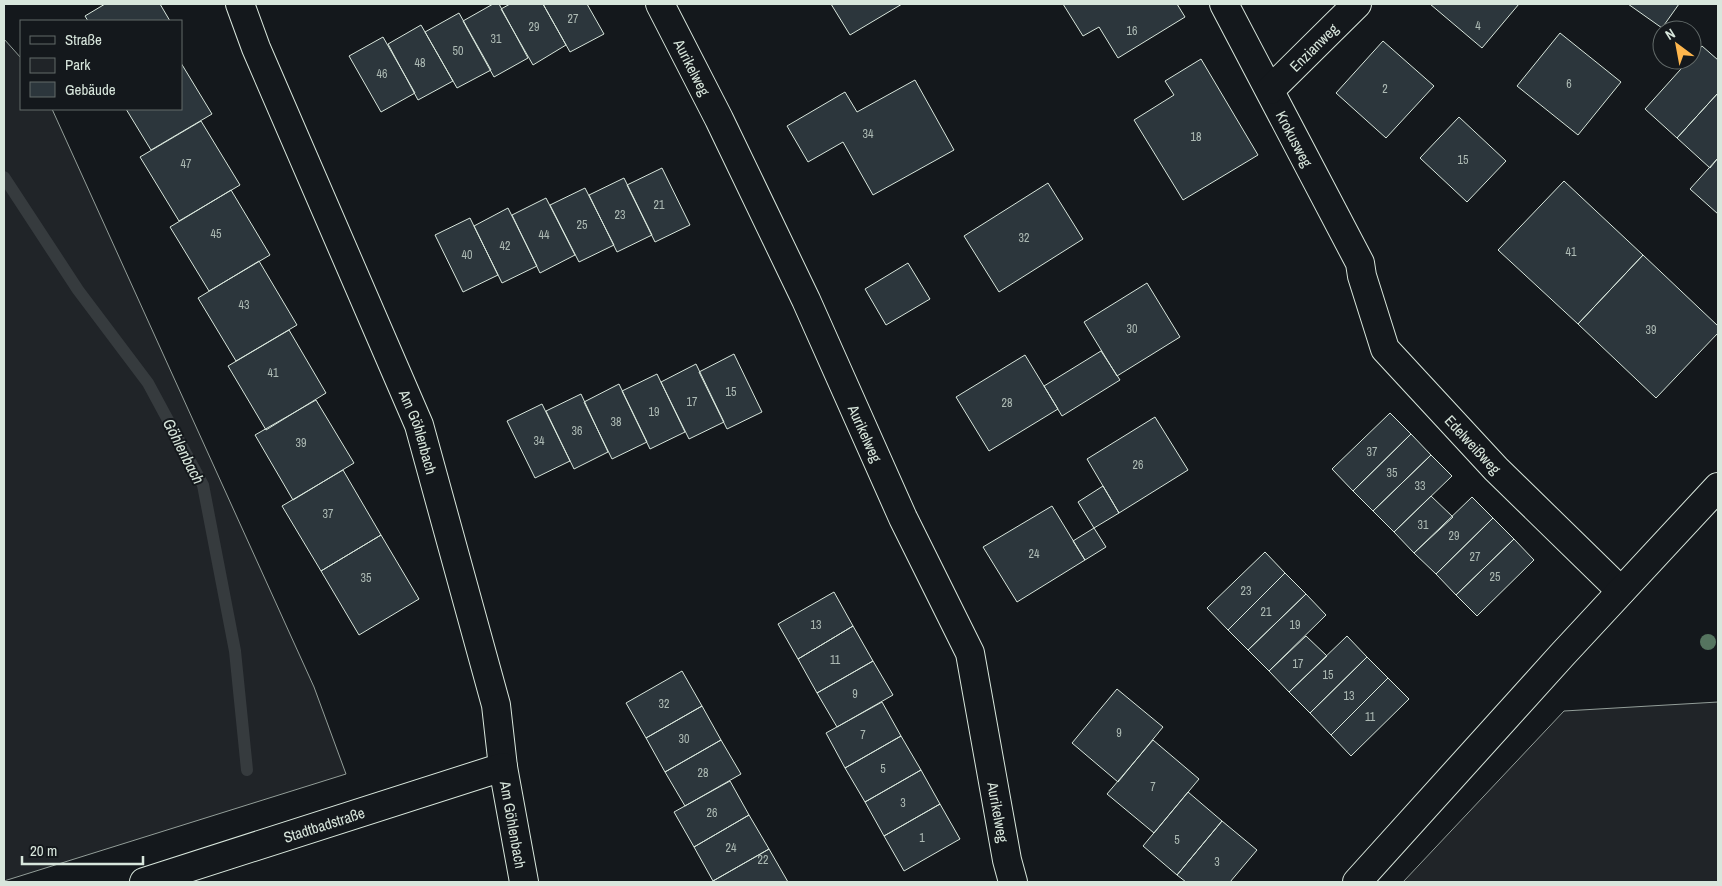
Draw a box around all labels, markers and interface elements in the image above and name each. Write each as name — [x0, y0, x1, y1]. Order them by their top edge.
house number: 27 — [568, 11, 579, 27]
street label: Enzianweg — [1284, 18, 1343, 76]
house number: 4 — [1475, 18, 1481, 34]
house number: 29 — [529, 19, 539, 35]
legend — [20, 20, 182, 110]
north arrow — [1652, 20, 1702, 70]
house number: 16 — [1127, 23, 1137, 39]
text: N — [1662, 24, 1678, 44]
text: Straße — [65, 29, 102, 50]
house number: 31 — [491, 31, 502, 47]
street label: Aurikelweg — [669, 34, 716, 99]
house number: 50 — [453, 43, 463, 59]
text: Park — [65, 54, 91, 75]
house number: 48 — [415, 55, 425, 71]
house number: 46 — [377, 66, 387, 82]
house number: 6 — [1566, 76, 1572, 92]
text: Gebäude — [65, 79, 116, 100]
house number: 2 — [1382, 81, 1388, 97]
street label: Krokusweg — [1271, 107, 1318, 171]
house number: 34 — [863, 126, 874, 142]
house number: 18 — [1191, 129, 1201, 145]
house number: 15 — [1458, 152, 1469, 168]
house number: 47 — [181, 156, 192, 172]
house number: 21 — [654, 197, 665, 213]
house number: 23 — [615, 207, 625, 223]
house number: 25 — [577, 217, 588, 233]
house number: 45 — [211, 226, 222, 242]
house number: 44 — [539, 227, 550, 243]
house number: 32 — [1019, 230, 1029, 246]
house number: 42 — [500, 238, 510, 254]
house number: 41 — [1566, 244, 1577, 260]
house number: 40 — [462, 247, 472, 263]
house number: 43 — [239, 297, 249, 313]
house number: 30 — [1127, 321, 1137, 337]
house number: 39 — [1646, 322, 1656, 338]
house number: 41 — [268, 365, 279, 381]
house number: 15 — [726, 384, 737, 400]
street label: Am Göhlenbach — [394, 385, 443, 477]
house number: 17 — [687, 394, 698, 410]
house number: 28 — [1002, 395, 1012, 411]
street label: Aurikelweg — [843, 400, 887, 466]
house number: 19 — [649, 404, 659, 420]
street label: Edelweißweg — [1440, 410, 1506, 479]
water label: Göhlenbach — [158, 414, 210, 488]
house number: 38 — [611, 414, 621, 430]
house number: 36 — [572, 423, 582, 439]
house number: 34 — [534, 433, 545, 449]
house number: 39 — [296, 435, 306, 451]
house number: 37 — [1367, 444, 1378, 460]
house number: 26 — [1133, 457, 1143, 473]
house number: 35 — [1387, 465, 1398, 481]
house number: 33 — [1415, 478, 1425, 494]
house number: 37 — [323, 506, 334, 522]
house number: 31 — [1418, 517, 1429, 533]
house number: 29 — [1449, 528, 1459, 544]
house number: 24 — [1029, 546, 1040, 562]
house number: 27 — [1470, 549, 1481, 565]
house number: 25 — [1490, 569, 1501, 585]
house number: 35 — [361, 570, 372, 586]
house number: 23 — [1241, 583, 1251, 599]
house number: 21 — [1261, 604, 1272, 620]
house number: 13 — [811, 617, 821, 633]
house number: 19 — [1290, 617, 1300, 633]
house number: 11 — [830, 652, 841, 668]
house number: 17 — [1293, 656, 1304, 672]
house number: 15 — [1323, 667, 1334, 683]
house number: 9 — [852, 686, 858, 702]
house number: 13 — [1344, 688, 1354, 704]
house number: 32 — [659, 696, 669, 712]
house number: 11 — [1365, 709, 1376, 725]
house number: 9 — [1116, 725, 1122, 741]
house number: 7 — [860, 727, 866, 743]
house number: 30 — [679, 731, 689, 747]
house number: 5 — [880, 761, 886, 777]
house number: 28 — [698, 765, 708, 781]
street label: Am Göhlenbach — [495, 778, 532, 870]
street label: Aurikelweg — [983, 779, 1014, 844]
house number: 7 — [1150, 779, 1156, 795]
house number: 3 — [900, 795, 906, 811]
street label: Stadtbadstraße — [281, 801, 367, 847]
house number: 26 — [707, 805, 717, 821]
house number: 1 — [919, 830, 925, 846]
house number: 5 — [1174, 832, 1180, 848]
scale bar — [22, 834, 144, 866]
text: 20 m — [30, 840, 57, 861]
house number: 24 — [726, 840, 737, 856]
house number: 22 — [758, 852, 768, 868]
house number: 3 — [1214, 854, 1220, 870]

